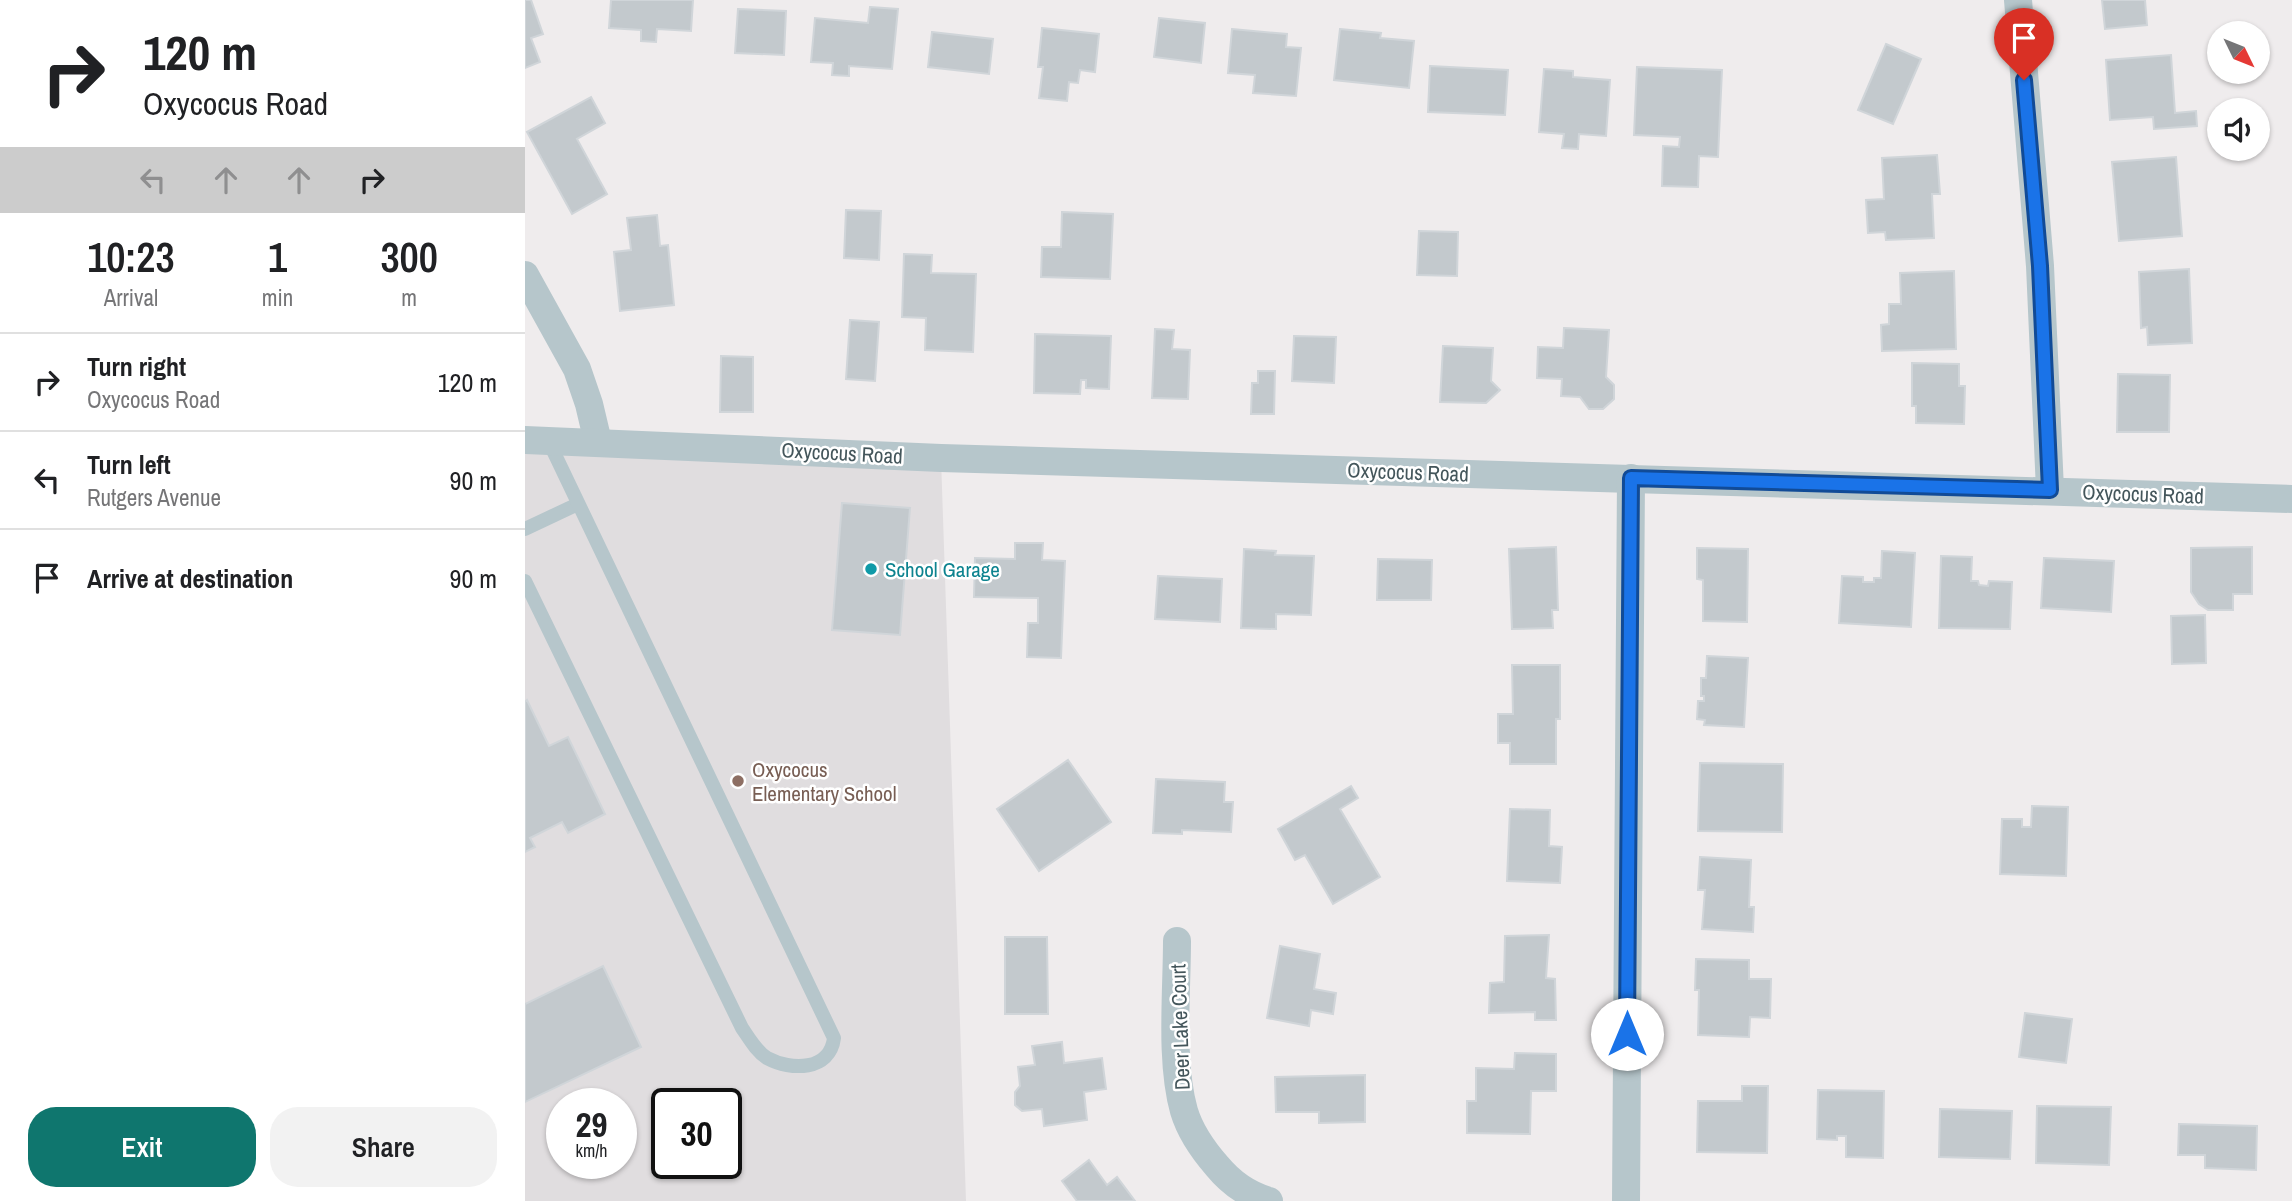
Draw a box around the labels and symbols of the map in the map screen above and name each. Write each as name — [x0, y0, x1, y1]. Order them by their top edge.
pin — [1994, 8, 2054, 80]
north arrow — [2207, 21, 2270, 84]
street label: Oxycocus Road — [781, 435, 903, 471]
street label: Oxycocus Road — [1347, 455, 1469, 489]
street label: Oxycocus Road — [2082, 477, 2204, 511]
place label: School Garage — [885, 555, 1000, 584]
marker: School Garage — [863, 561, 879, 577]
place label: Oxycocus Elementary School — [752, 755, 897, 808]
marker: Oxycocus Elementary School — [730, 773, 746, 789]
street label: Deer Lake Court — [1163, 963, 1197, 1091]
position arrow — [1590, 997, 1664, 1071]
speed limit sign: 30 — [651, 1088, 742, 1179]

